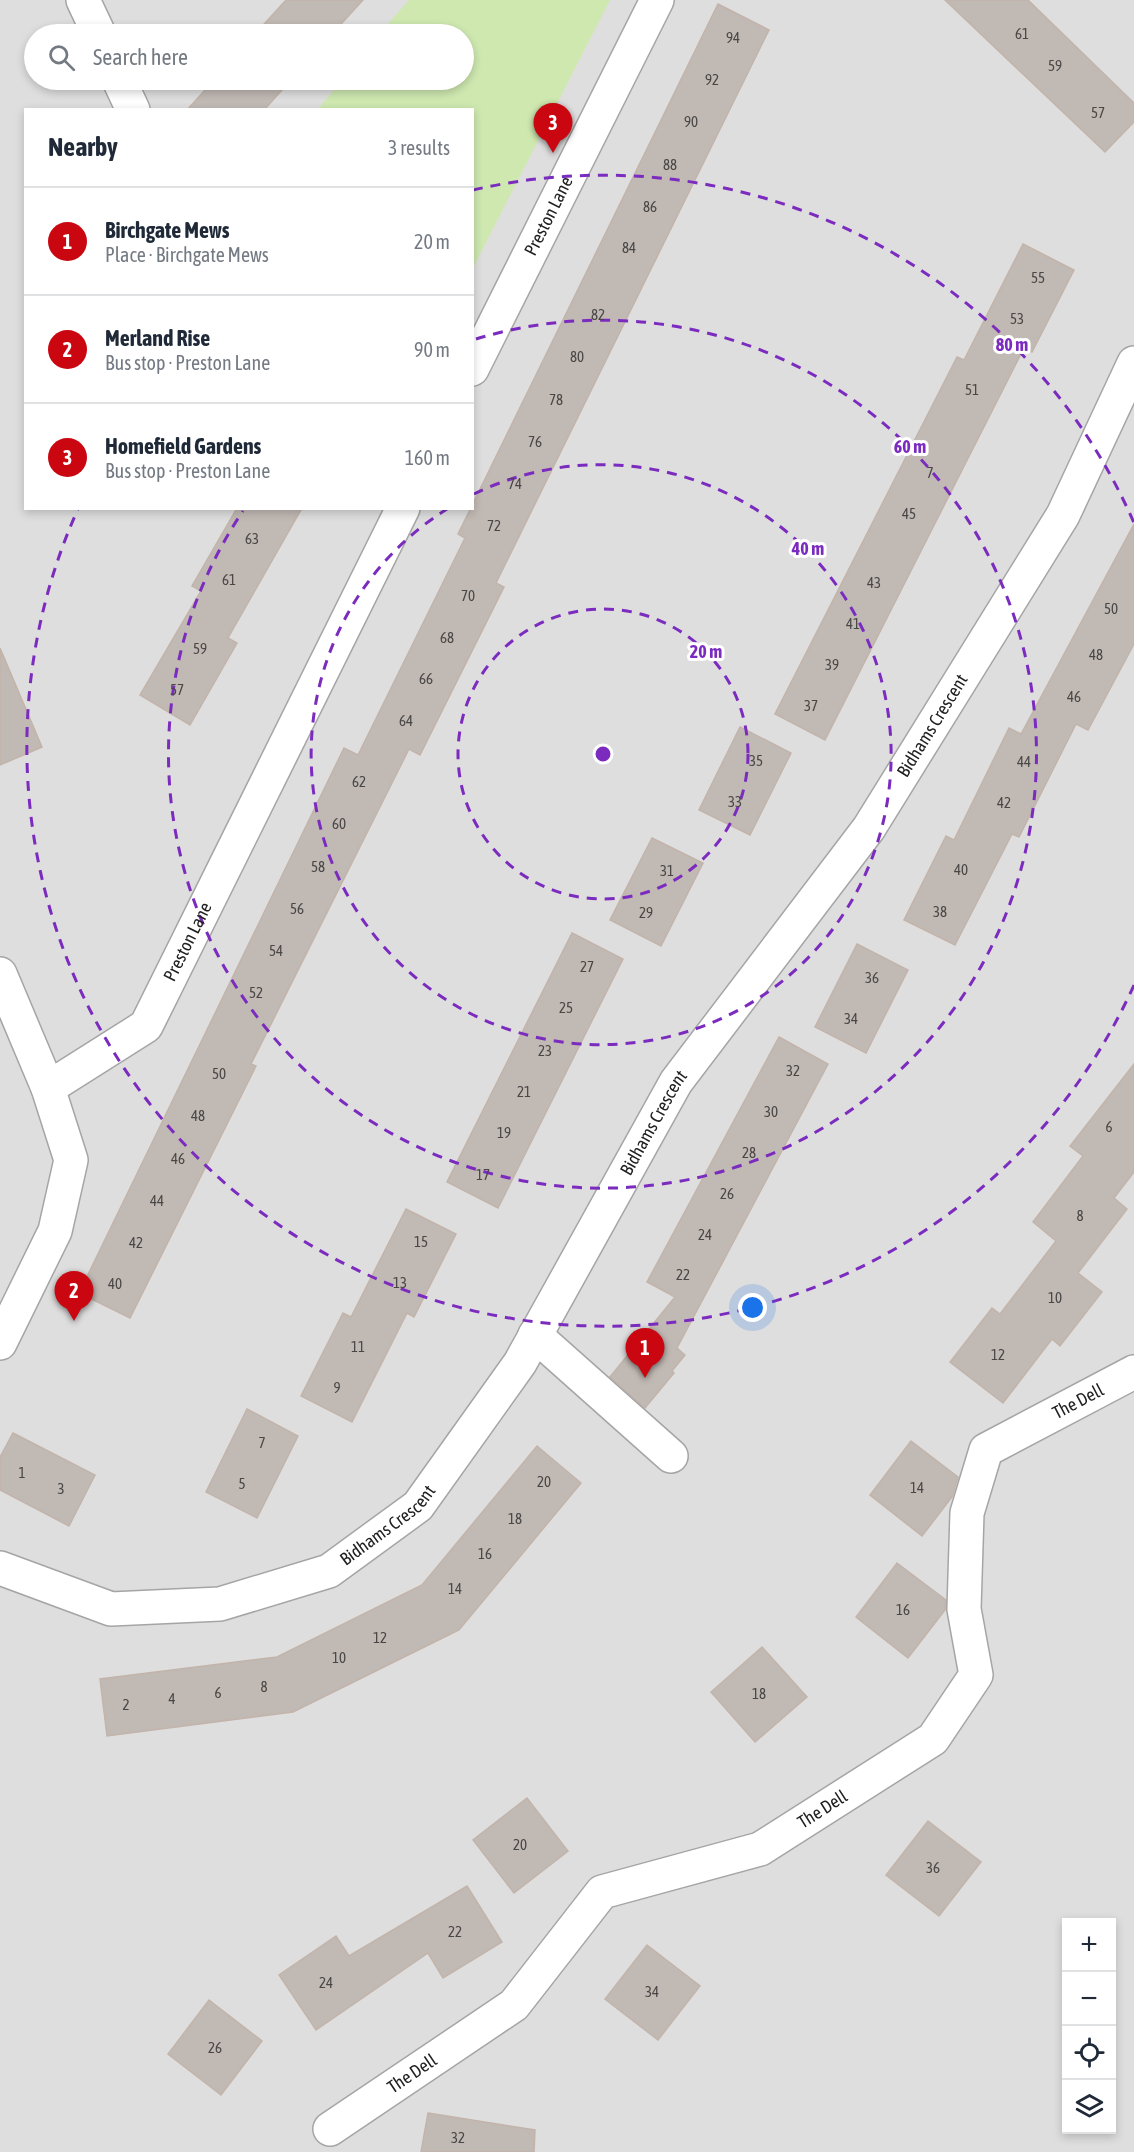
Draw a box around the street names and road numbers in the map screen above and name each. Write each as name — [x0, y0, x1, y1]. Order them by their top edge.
street label: Preston Lane — [520, 173, 577, 259]
street label: Bidhams Crescent — [892, 670, 972, 781]
street label: Preston Lane — [159, 899, 216, 985]
street label: Bidhams Crescent — [615, 1066, 691, 1179]
street label: The Dell — [1049, 1379, 1107, 1423]
street label: Bidhams Crescent — [336, 1481, 439, 1570]
street label: The Dell — [794, 1785, 851, 1832]
street label: The Dell — [383, 2049, 441, 2097]

